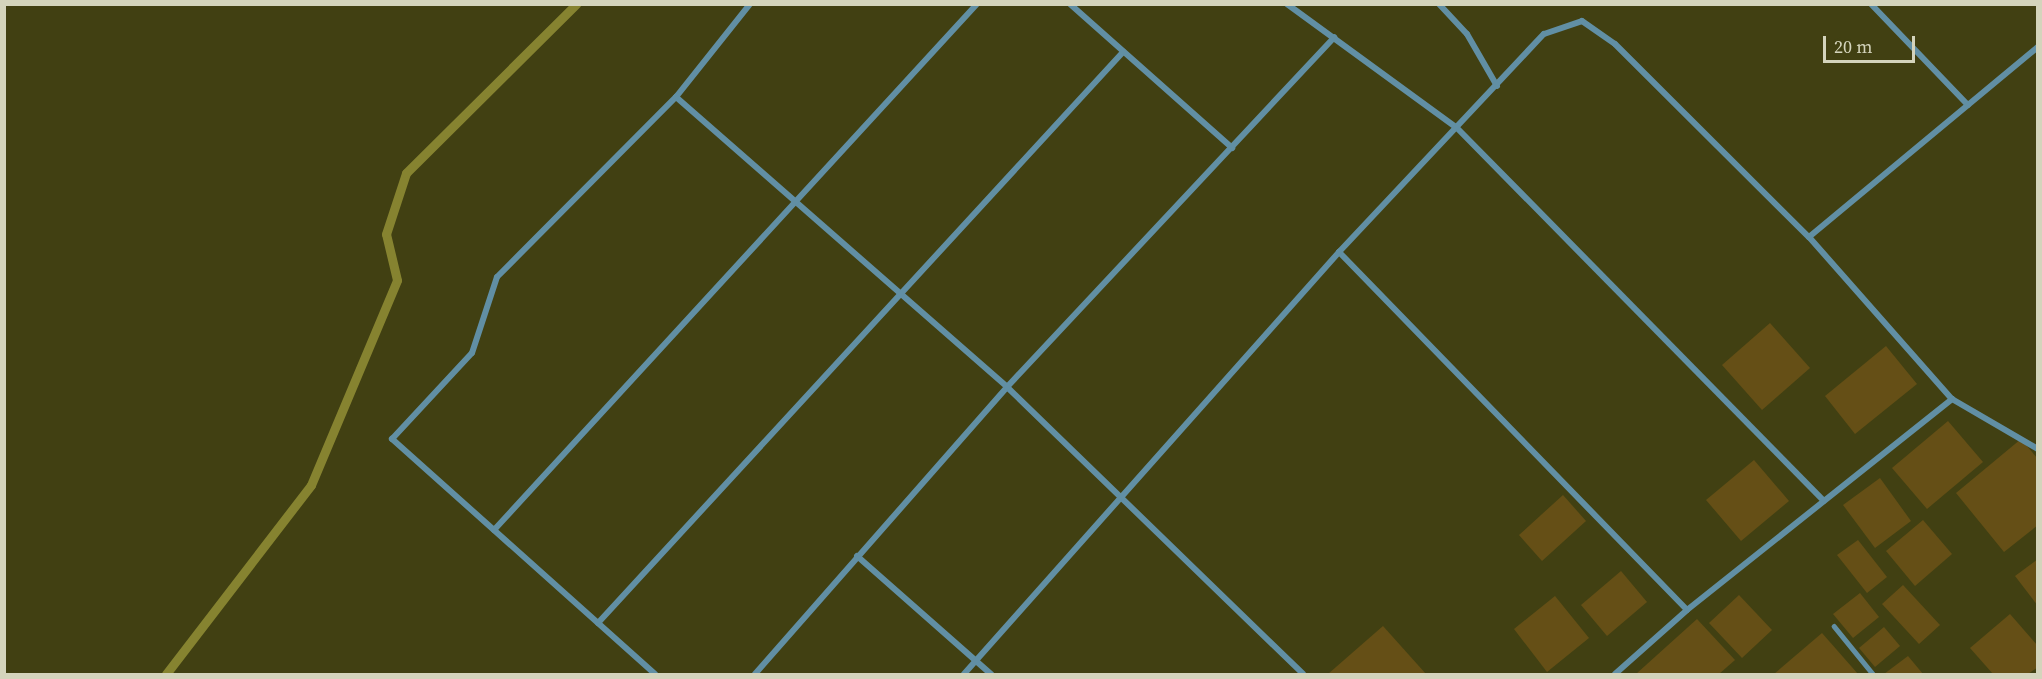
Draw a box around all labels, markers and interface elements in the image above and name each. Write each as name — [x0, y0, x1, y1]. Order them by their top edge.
scale bar — [1826, 24, 1918, 62]
text: 20 m — [1834, 34, 1872, 59]

